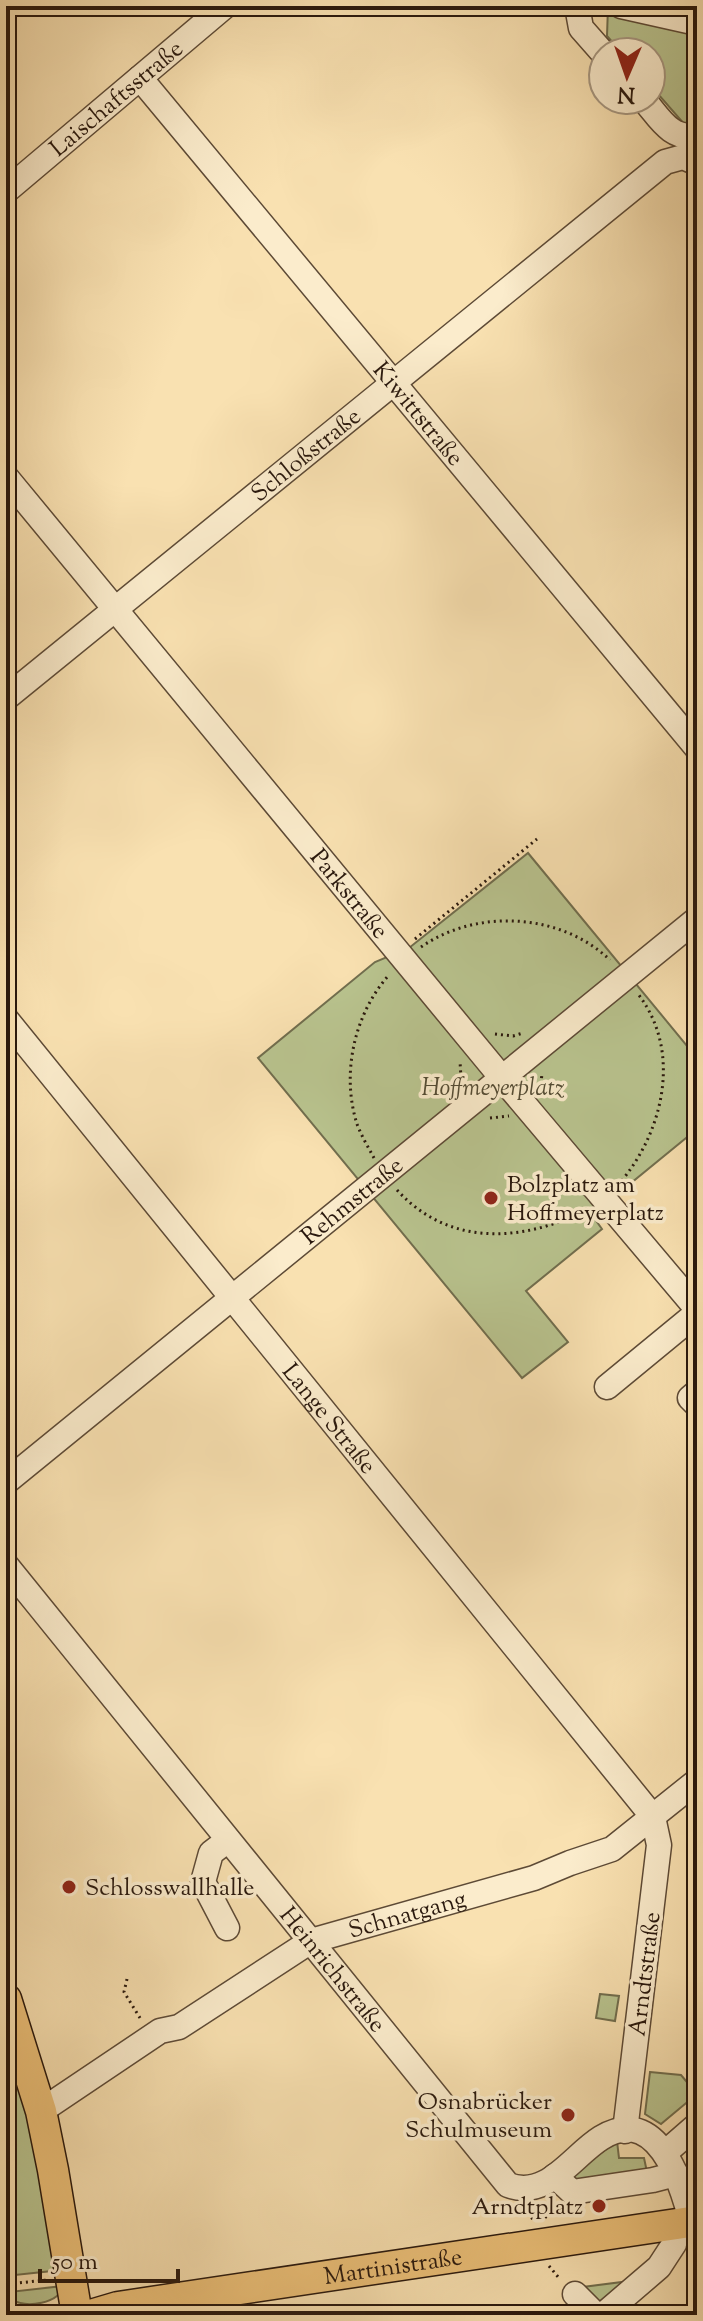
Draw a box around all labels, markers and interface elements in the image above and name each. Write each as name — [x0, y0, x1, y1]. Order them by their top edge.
street label: Laischaftsstraße — [43, 33, 191, 166]
north arrow — [587, 36, 667, 116]
text: N — [617, 77, 636, 109]
street label: Kiwittstraße — [364, 355, 471, 474]
street label: Schloßstraße — [244, 401, 369, 511]
street label: Parkstraße — [301, 842, 396, 947]
park label: Hoffmeyerplatz — [421, 1072, 565, 1106]
street label: Rehmstraße — [295, 1150, 412, 1254]
place label: Bolzplatz am Hoffmeyerplatz — [507, 1169, 664, 1231]
marker: Bolzplatz am Hoffmeyerplatz — [482, 1189, 500, 1207]
street label: Lange Straße — [273, 1357, 384, 1482]
place label: Schlosswallhalle — [85, 1872, 254, 1906]
marker: Schlosswallhalle — [60, 1878, 78, 1896]
street label: Schnatgang — [345, 1883, 470, 1949]
street label: Heinrichstraße — [270, 1900, 393, 2041]
street label: Arndtstraße — [621, 1910, 670, 2038]
place label: Osnabrücker Schulmuseum — [405, 2086, 552, 2148]
marker: Osnabrücker Schulmuseum — [559, 2106, 577, 2124]
place label: Arndtplatz — [472, 2191, 583, 2225]
marker: Arndtplatz — [590, 2197, 608, 2215]
scale bar — [40, 2233, 178, 2283]
street label: Martinistraße — [322, 2241, 465, 2295]
text: 50 m — [50, 2246, 98, 2280]

